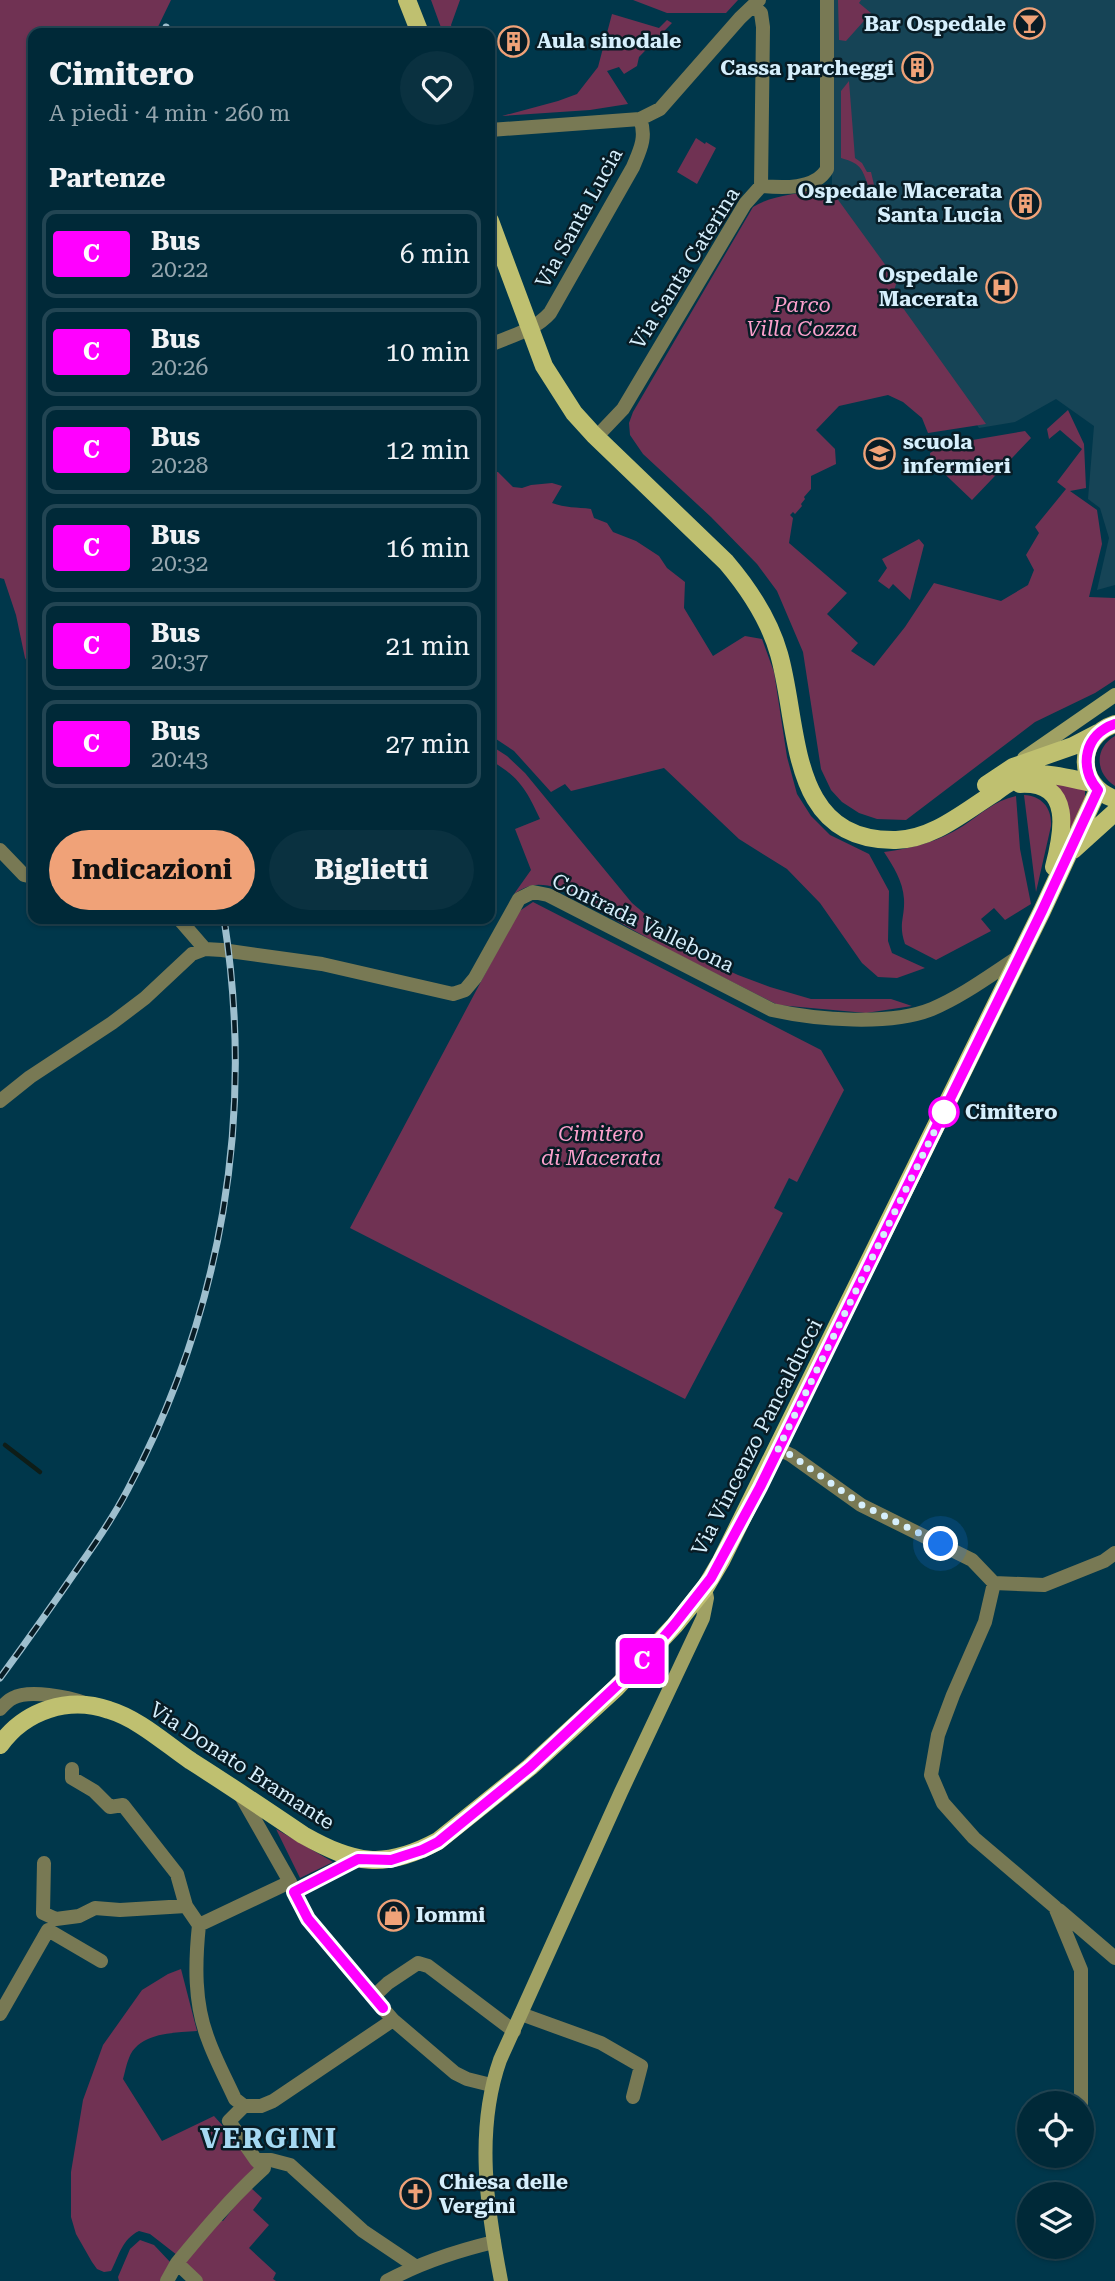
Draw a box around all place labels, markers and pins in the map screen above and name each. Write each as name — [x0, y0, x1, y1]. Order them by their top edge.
bar icon: Bar Ospedale — [1012, 7, 1046, 41]
place label: Bar Ospedale — [864, 12, 1006, 36]
building icon: Aula sinodale — [497, 24, 531, 58]
place label: Aula sinodale — [537, 29, 681, 53]
building icon: Cassa parcheggi — [900, 51, 934, 85]
place label: Cassa parcheggi — [720, 56, 894, 80]
place label: Ospedale Macerata Santa Lucia — [798, 179, 1003, 227]
building icon: Ospedale Macerata Santa Lucia — [1008, 186, 1042, 220]
place label: Ospedale Macerata — [878, 263, 979, 311]
hospital icon: Ospedale Macerata — [984, 270, 1018, 304]
place label: scuola infermieri — [903, 430, 1011, 478]
school or university icon: scuola infermieri — [863, 437, 897, 471]
marker: Cimitero — [929, 1097, 959, 1127]
place label: Cimitero — [965, 1100, 1058, 1124]
shop icon: Iommi — [376, 1898, 410, 1932]
place label: Iommi — [416, 1903, 485, 1927]
place label: Chiesa delle Vergini — [439, 2170, 568, 2218]
church icon: Chiesa delle Vergini — [399, 2177, 433, 2211]

